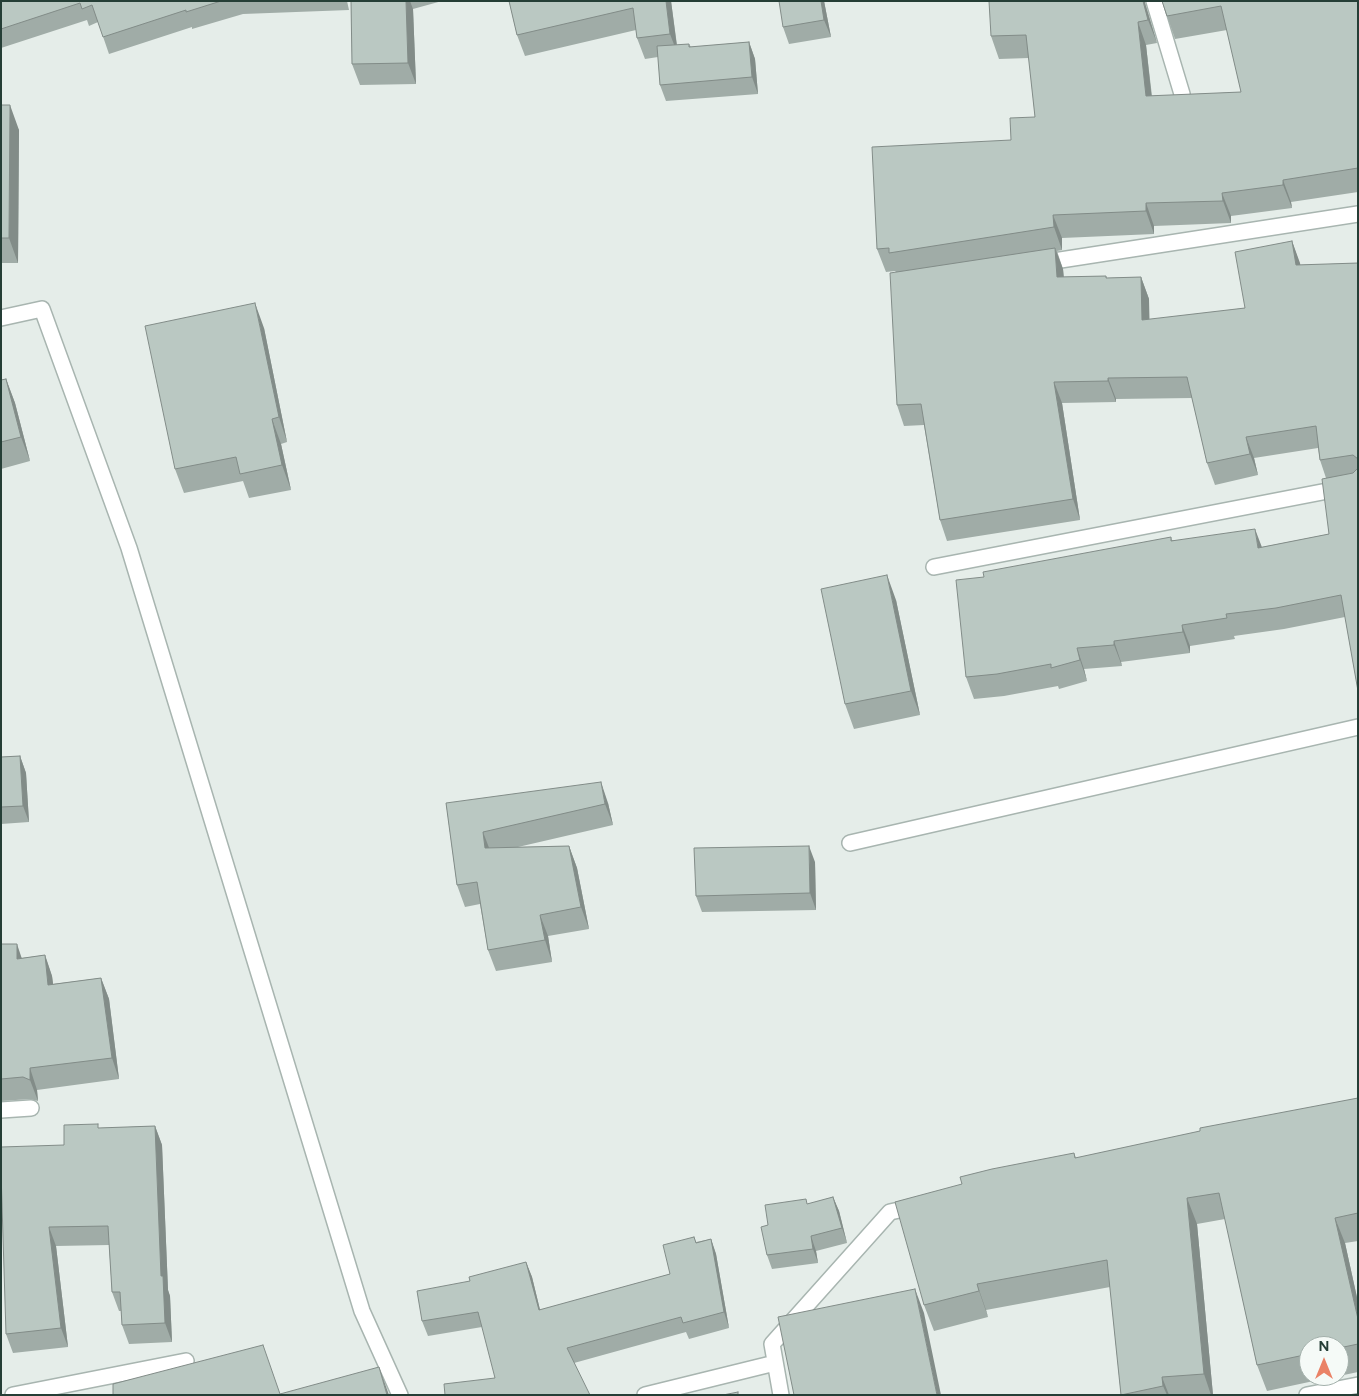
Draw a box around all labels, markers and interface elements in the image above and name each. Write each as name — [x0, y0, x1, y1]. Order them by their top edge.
north arrow — [1299, 1336, 1349, 1386]
text: N — [1319, 1338, 1329, 1355]

